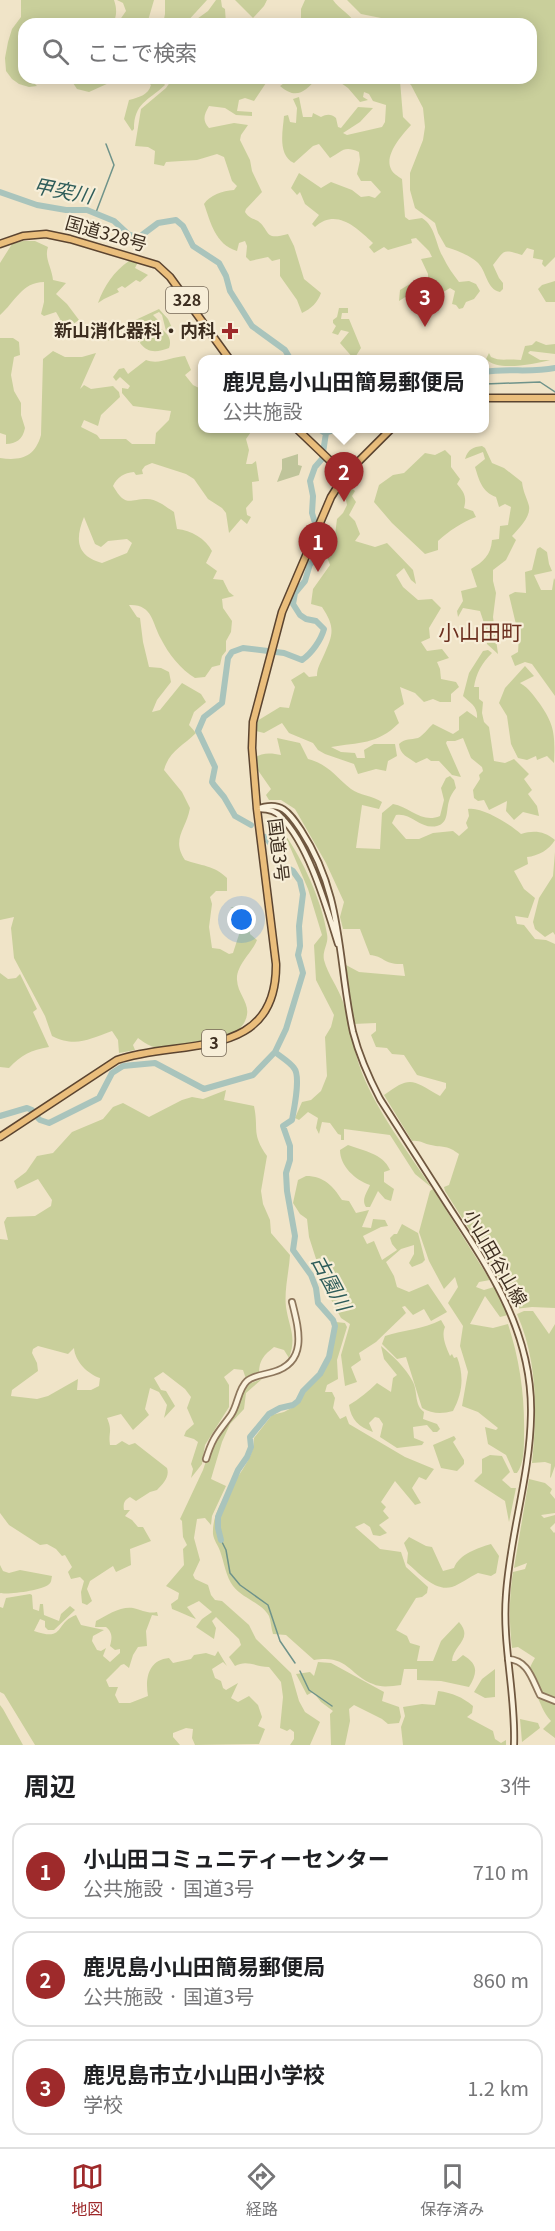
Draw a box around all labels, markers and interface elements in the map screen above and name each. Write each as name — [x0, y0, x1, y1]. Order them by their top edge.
search box — [18, 18, 537, 84]
icon: search — [39, 35, 72, 68]
text: ここで検索 — [87, 35, 197, 67]
water label: 甲突川 — [31, 170, 97, 210]
street label: 国道328号 — [63, 208, 151, 256]
pin: 3 — [406, 278, 444, 327]
road number: 328 — [166, 287, 208, 313]
place label: 新山消化器科・内科 — [54, 316, 216, 342]
marker: 新山消化器科・内科 — [221, 322, 239, 340]
popup — [198, 355, 489, 433]
text: 鹿児島小山田簡易郵便局 — [222, 364, 465, 396]
text: 公共施設 — [222, 396, 302, 425]
pin: 2 — [324, 452, 364, 502]
pin: 1 — [298, 522, 338, 572]
district label: 小山田町 — [438, 616, 522, 646]
street label: 国道3号 — [263, 816, 297, 883]
your location — [227, 905, 256, 934]
road number: 3 — [202, 1030, 226, 1056]
street label: 小山田谷山線 — [458, 1204, 535, 1310]
water label: 古園川 — [305, 1249, 360, 1317]
text: 周辺 — [24, 1766, 76, 1803]
text: 3件 — [500, 1770, 531, 1799]
text: 小山田コミュニティーセンター — [83, 1841, 390, 1873]
text: 1 — [40, 1857, 51, 1886]
text: 710 m — [473, 1857, 529, 1886]
text: 公共施設 · 国道3号 — [83, 1873, 254, 1902]
text: 鹿児島小山田簡易郵便局 — [83, 1949, 325, 1981]
text: 2 — [40, 1965, 51, 1994]
text: 860 m — [473, 1965, 529, 1994]
text: 公共施設 · 国道3号 — [83, 1981, 254, 2010]
text: 鹿児島市立小山田小学校 — [83, 2057, 325, 2089]
text: 3 — [40, 2073, 51, 2102]
text: 1.2 km — [467, 2073, 529, 2102]
text: 学校 — [83, 2089, 123, 2118]
tab: 地図 — [71, 2160, 104, 2220]
tab: 経路 — [245, 2160, 278, 2220]
tab: 保存済み — [420, 2160, 484, 2220]

